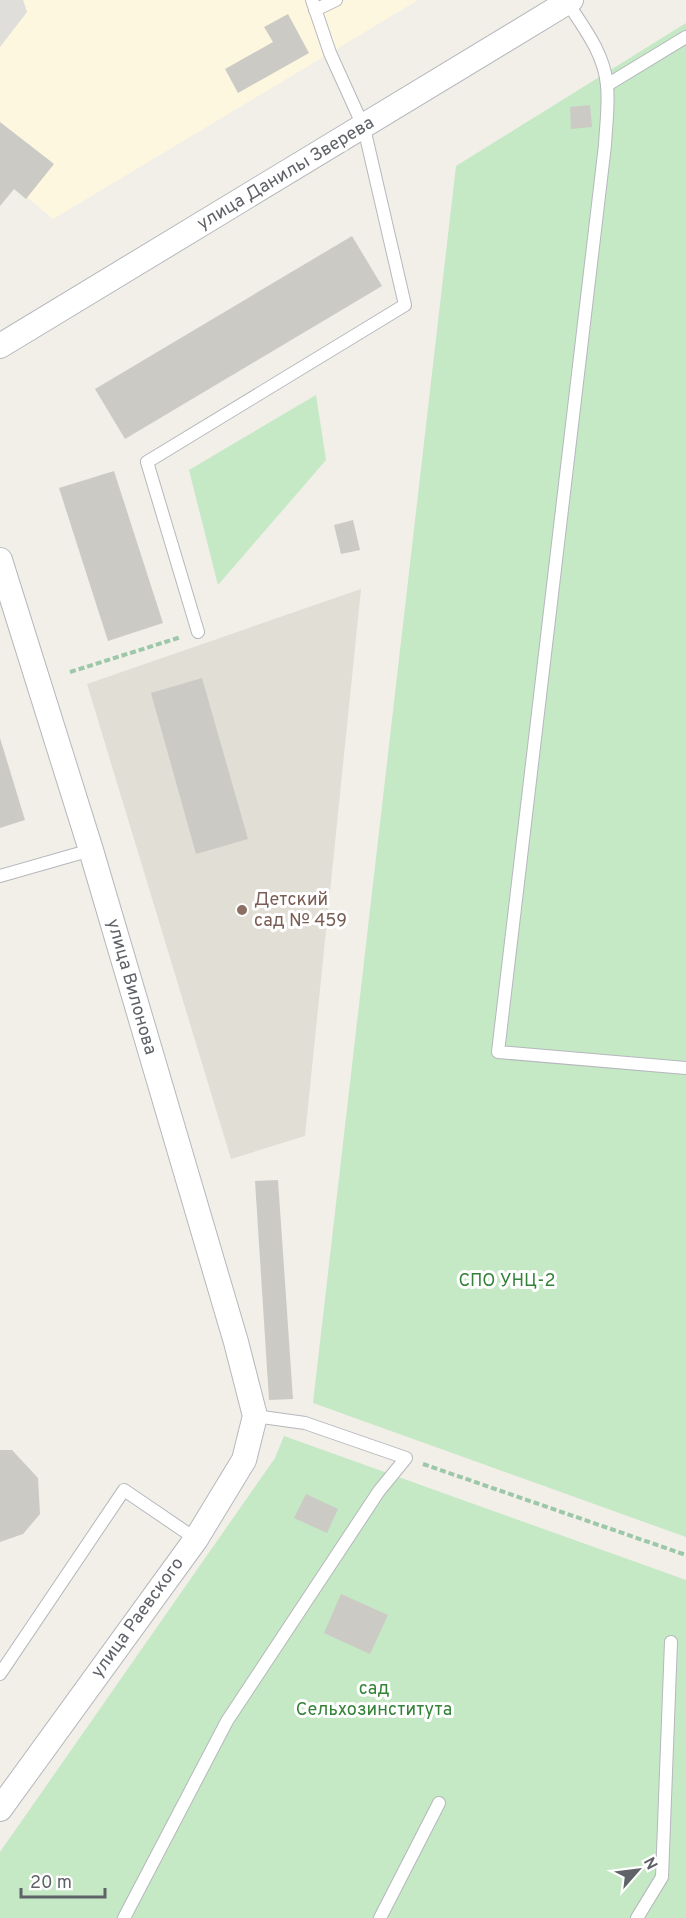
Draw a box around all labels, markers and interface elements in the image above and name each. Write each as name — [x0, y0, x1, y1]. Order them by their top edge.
street label: улица Данилы Зверева — [193, 112, 379, 236]
place label: Детский сад № 459 — [254, 889, 347, 933]
marker: Детский сад № 459 — [235, 903, 249, 917]
street label: улица Вилонова — [101, 916, 161, 1058]
park label: СПО УНЦ-2 — [459, 1270, 555, 1293]
street label: улица Раевского — [87, 1553, 189, 1683]
park label: сад Сельхозинститута — [296, 1678, 452, 1722]
north arrow — [608, 1840, 668, 1900]
text: N — [638, 1854, 661, 1874]
scale bar — [21, 1861, 105, 1899]
text: 20 m — [30, 1872, 72, 1895]

